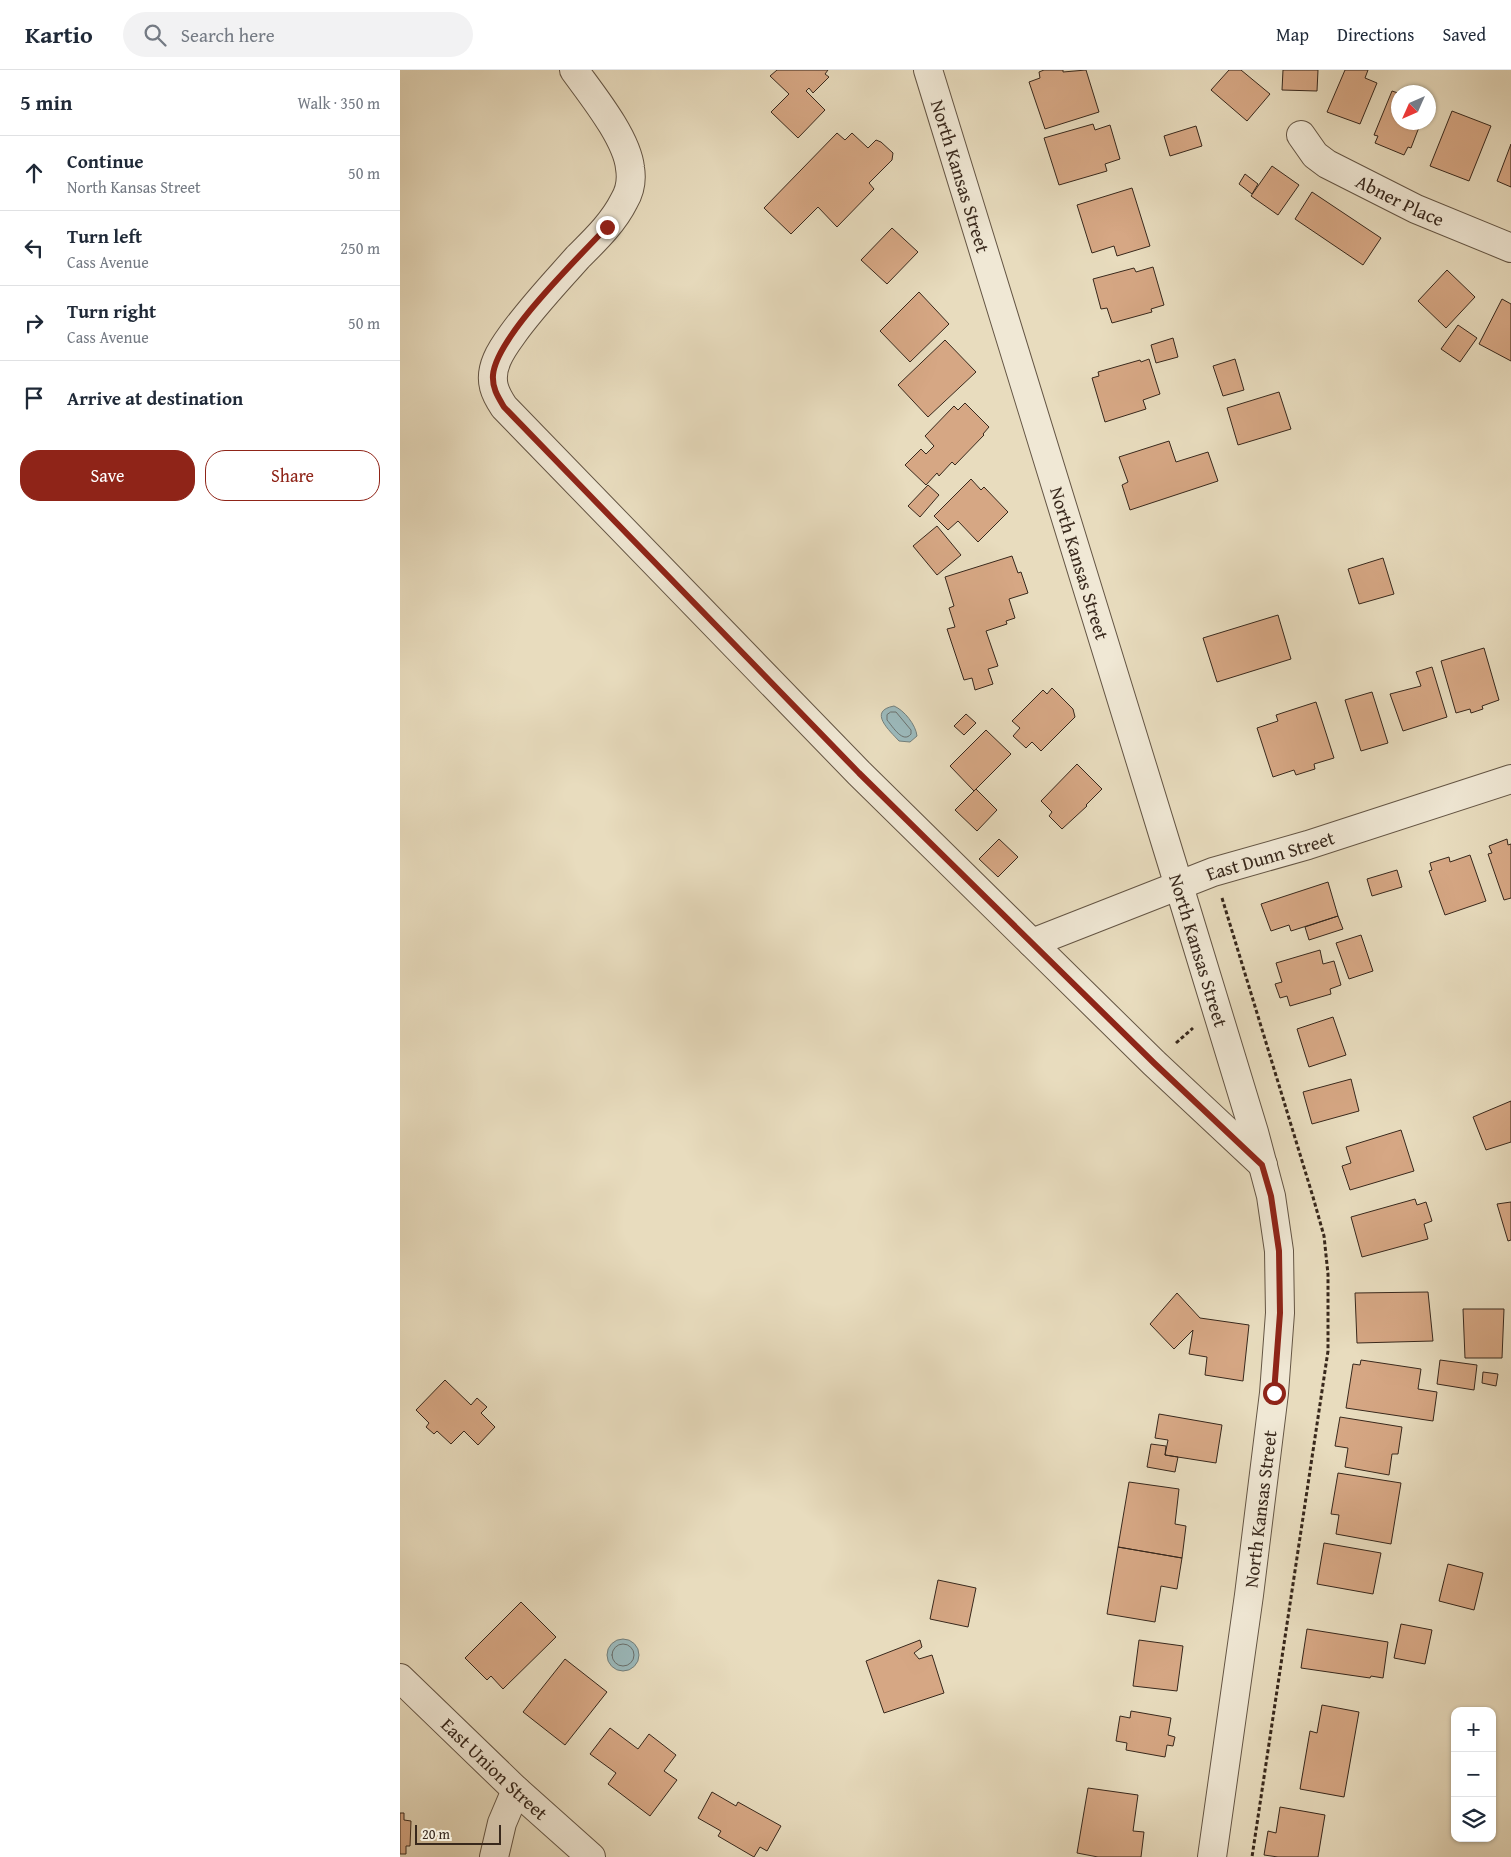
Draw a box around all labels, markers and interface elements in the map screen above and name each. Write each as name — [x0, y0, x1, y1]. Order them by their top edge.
search box — [123, 12, 473, 57]
text: Kartio — [25, 17, 93, 52]
icon: search — [141, 21, 169, 49]
text: Search here — [181, 21, 275, 49]
text: Map — [1276, 21, 1309, 48]
text: Directions — [1337, 21, 1414, 48]
text: Saved — [1442, 21, 1486, 48]
north arrow — [1391, 85, 1436, 130]
text: 5 min — [20, 87, 72, 118]
text: Walk · 350 m — [297, 91, 380, 115]
street label: North Kansas Street — [924, 96, 997, 256]
text: Continue — [67, 147, 144, 175]
icon: ahead — [20, 159, 48, 187]
text: 50 m — [348, 161, 380, 185]
street label: Abner Place — [1351, 167, 1449, 233]
text: North Kansas Street — [67, 175, 201, 199]
route end — [596, 216, 619, 239]
text: Turn left — [67, 222, 142, 250]
icon: left — [20, 234, 48, 262]
text: 250 m — [340, 236, 380, 260]
text: Cass Avenue — [67, 250, 149, 274]
text: Turn right — [67, 297, 156, 325]
icon: right — [20, 309, 48, 337]
text: 50 m — [348, 311, 380, 335]
text: Cass Avenue — [67, 325, 149, 349]
icon: arrive — [20, 384, 48, 412]
text: Arrive at destination — [67, 384, 243, 412]
button: Save — [20, 450, 195, 501]
button: Share — [205, 450, 380, 501]
street label: North Kansas Street — [1043, 483, 1117, 643]
street label: East Dunn Street — [1202, 823, 1338, 887]
street label: North Kansas Street — [1162, 870, 1235, 1031]
route start — [1263, 1382, 1286, 1405]
street label: North Kansas Street — [1236, 1428, 1284, 1589]
map controls — [1451, 1707, 1496, 1842]
button: + — [1451, 1707, 1496, 1752]
street label: East Union Street — [435, 1711, 555, 1827]
button: − — [1451, 1752, 1496, 1797]
button: layers — [1451, 1797, 1496, 1842]
scale bar — [415, 1822, 501, 1845]
text: 20 m — [422, 1824, 450, 1844]

